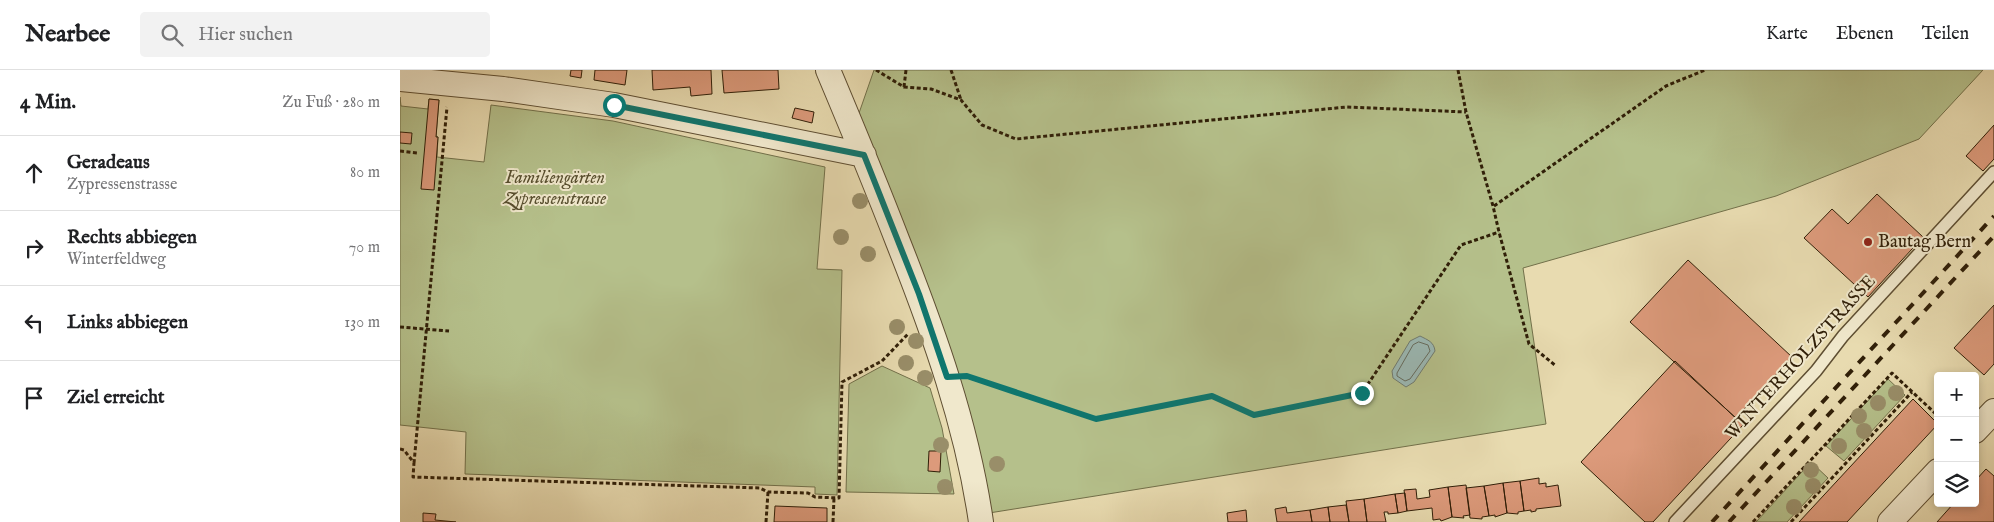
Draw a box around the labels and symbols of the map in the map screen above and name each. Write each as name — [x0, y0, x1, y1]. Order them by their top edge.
route start — [603, 94, 626, 117]
park label: Familiengärten Zypressenstrasse — [502, 167, 606, 211]
place label: Bautag Bern — [1878, 231, 1971, 254]
marker: Bautag Bern — [1862, 236, 1874, 248]
street label: WINTERHOLZSTRASSE — [1721, 271, 1881, 445]
route end — [1351, 382, 1374, 405]

